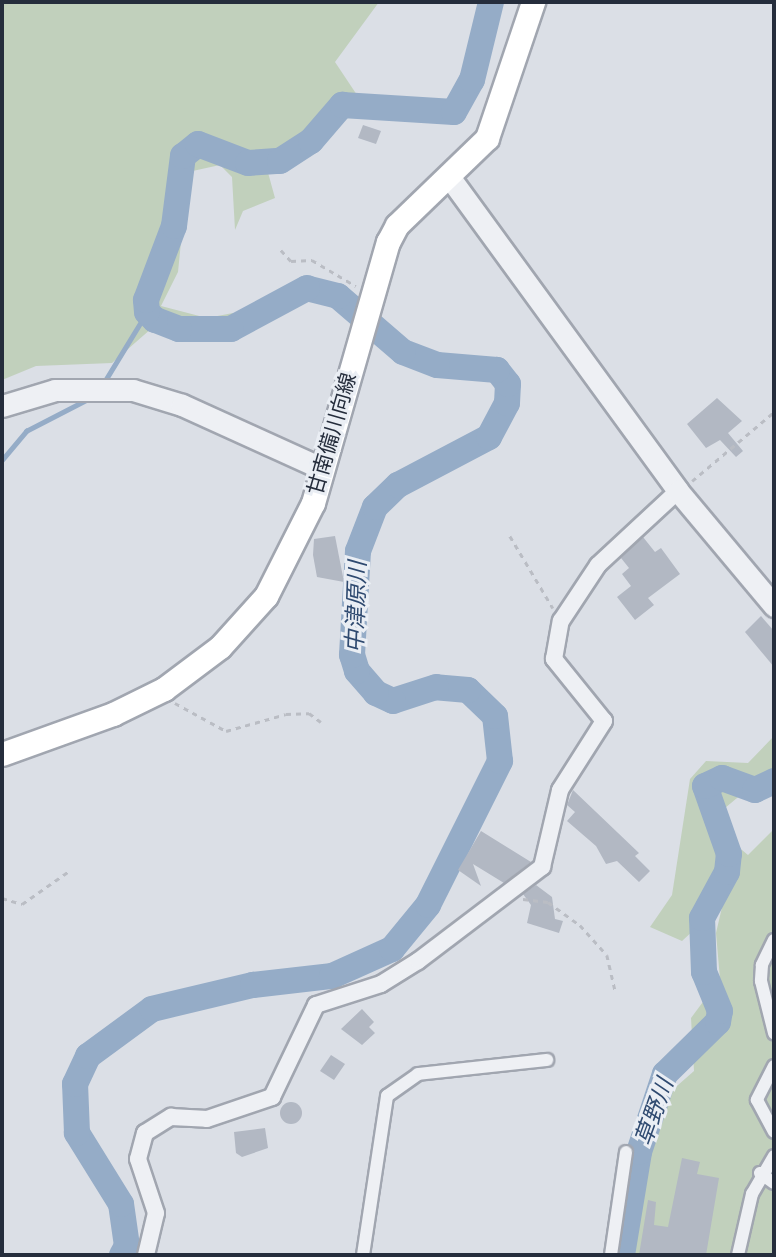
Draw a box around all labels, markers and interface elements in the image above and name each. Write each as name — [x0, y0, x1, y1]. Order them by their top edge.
street label: 甘南備川向線 — [303, 370, 361, 498]
water label: 中津原川 — [341, 561, 371, 653]
water label: 草野川 — [629, 1075, 679, 1149]

